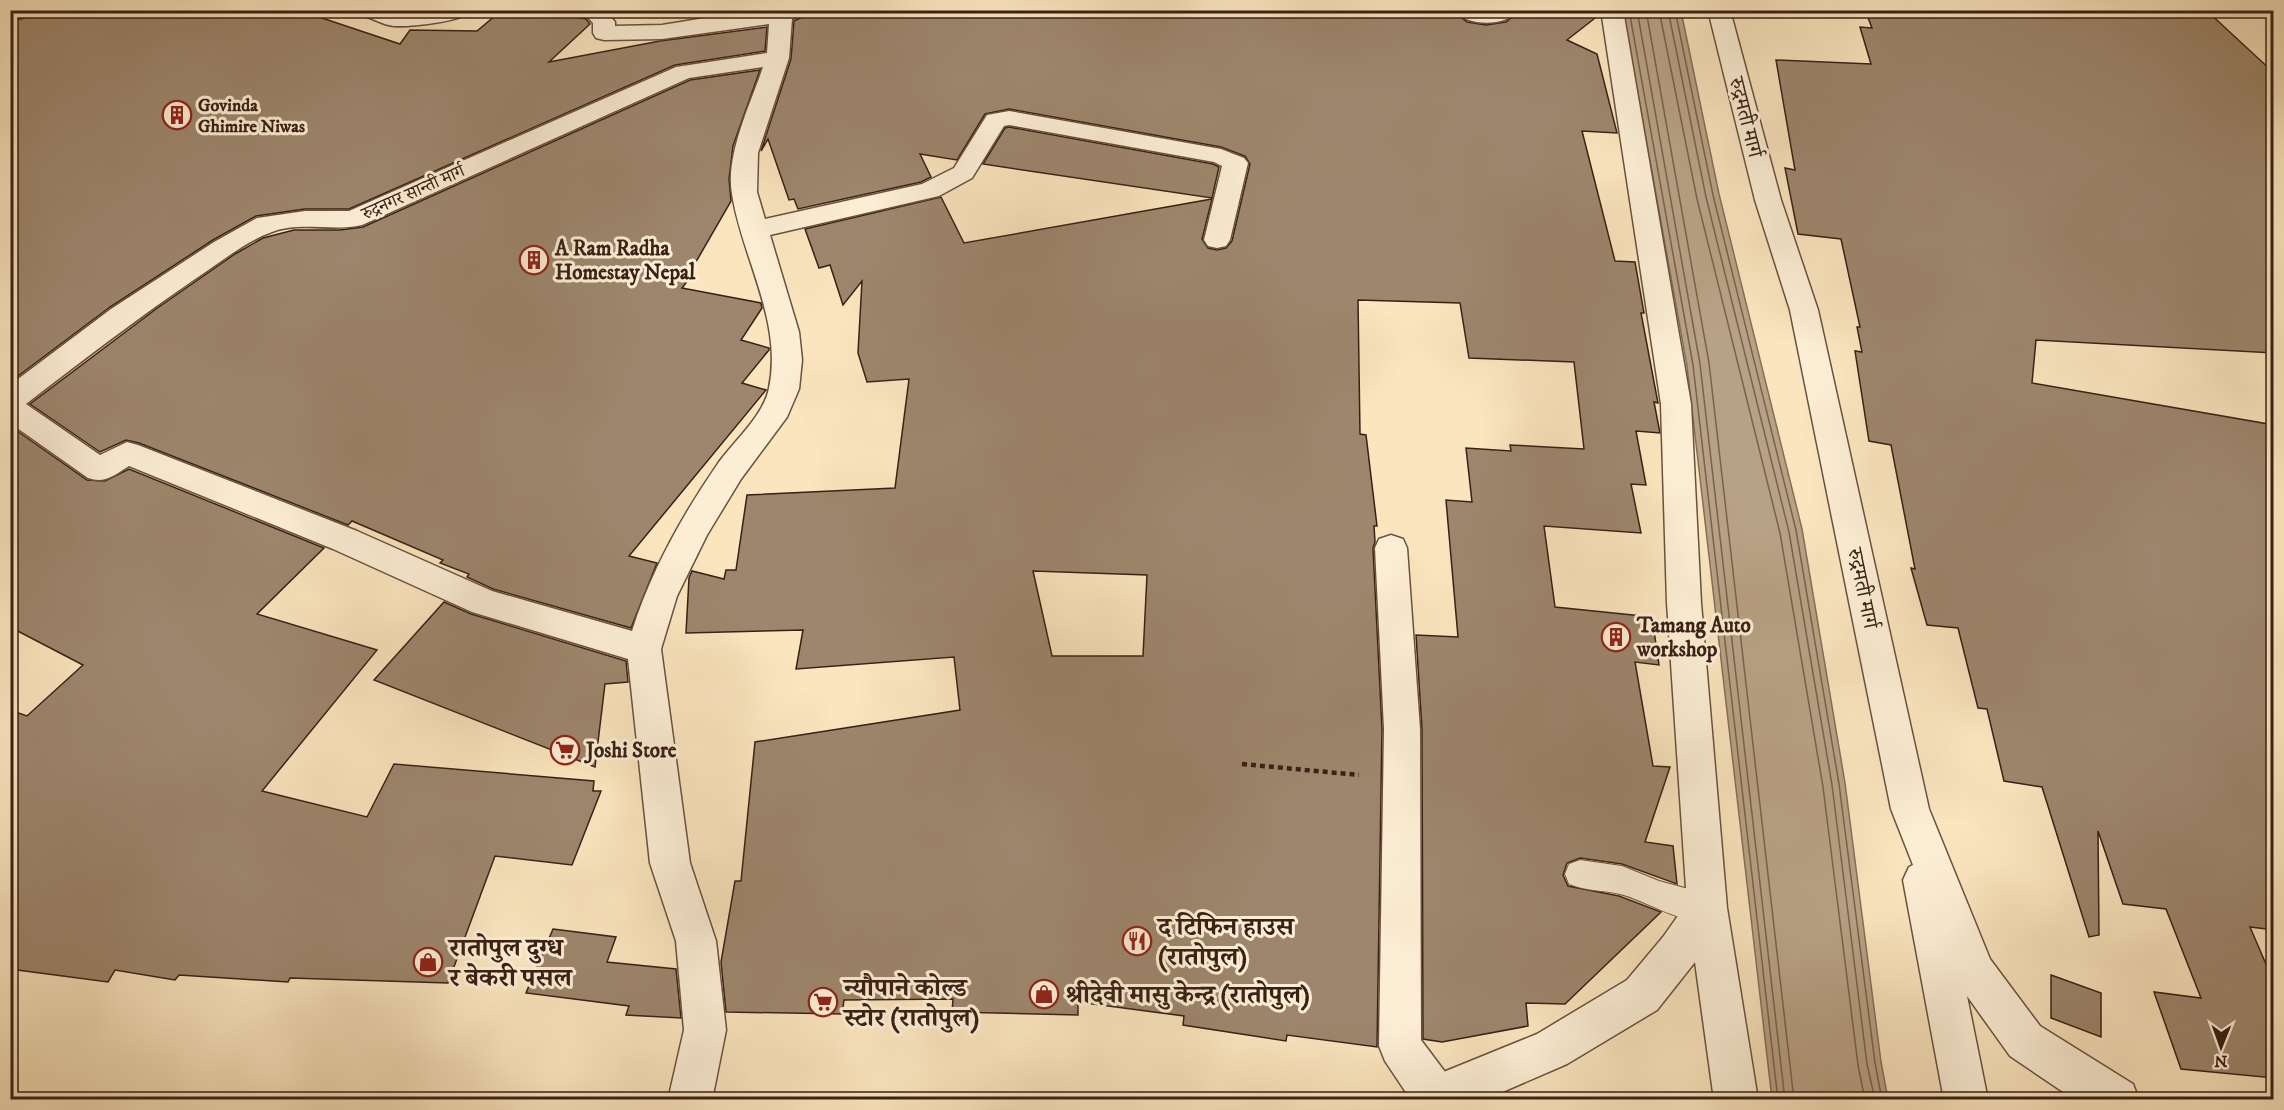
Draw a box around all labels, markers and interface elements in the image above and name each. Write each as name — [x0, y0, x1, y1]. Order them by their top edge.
street label: रुद्रमती मार्ग — [1722, 73, 1768, 161]
place label: Govinda Ghimire Niwas — [198, 95, 305, 138]
building icon: Govinda Ghimire Niwas — [161, 99, 193, 131]
street label: रुद्रनगर सान्ती मार्ग — [358, 160, 470, 226]
place label: A Ram Radha Homestay Nepal — [554, 236, 696, 286]
building icon: A Ram Radha Homestay Nepal — [518, 244, 550, 276]
street label: रुद्रमती मार्ग — [1841, 545, 1883, 632]
place label: Tamang Auto workshop — [1636, 613, 1751, 663]
building icon: Tamang Auto workshop — [1600, 621, 1632, 653]
supermarket icon: Joshi Store — [549, 734, 581, 766]
place label: Joshi Store — [584, 738, 677, 764]
place label: द टिफिन हाउस (रातोपुल) — [1156, 911, 1296, 974]
restaurant icon: द टिफिन हाउस (रातोपुल) — [1121, 925, 1153, 957]
place label: रातोपुल दुग्ध र बेकरी पसल — [447, 932, 574, 995]
shop icon: रातोपुल दुग्ध र बेकरी पसल — [412, 946, 444, 978]
place label: न्यौपाने कोल्ड स्टोर (रातोपुल) — [842, 972, 979, 1035]
shop icon: श्रीदेवी मासु केन्द्र (रातोपुल) — [1028, 978, 1060, 1010]
place label: श्रीदेवी मासु केन्द्र (रातोपुल) — [1065, 979, 1310, 1012]
supermarket icon: न्यौपाने कोल्ड स्टोर (रातोपुल) — [807, 986, 839, 1018]
north arrow — [2191, 1017, 2251, 1077]
text: N — [2214, 1051, 2227, 1071]

